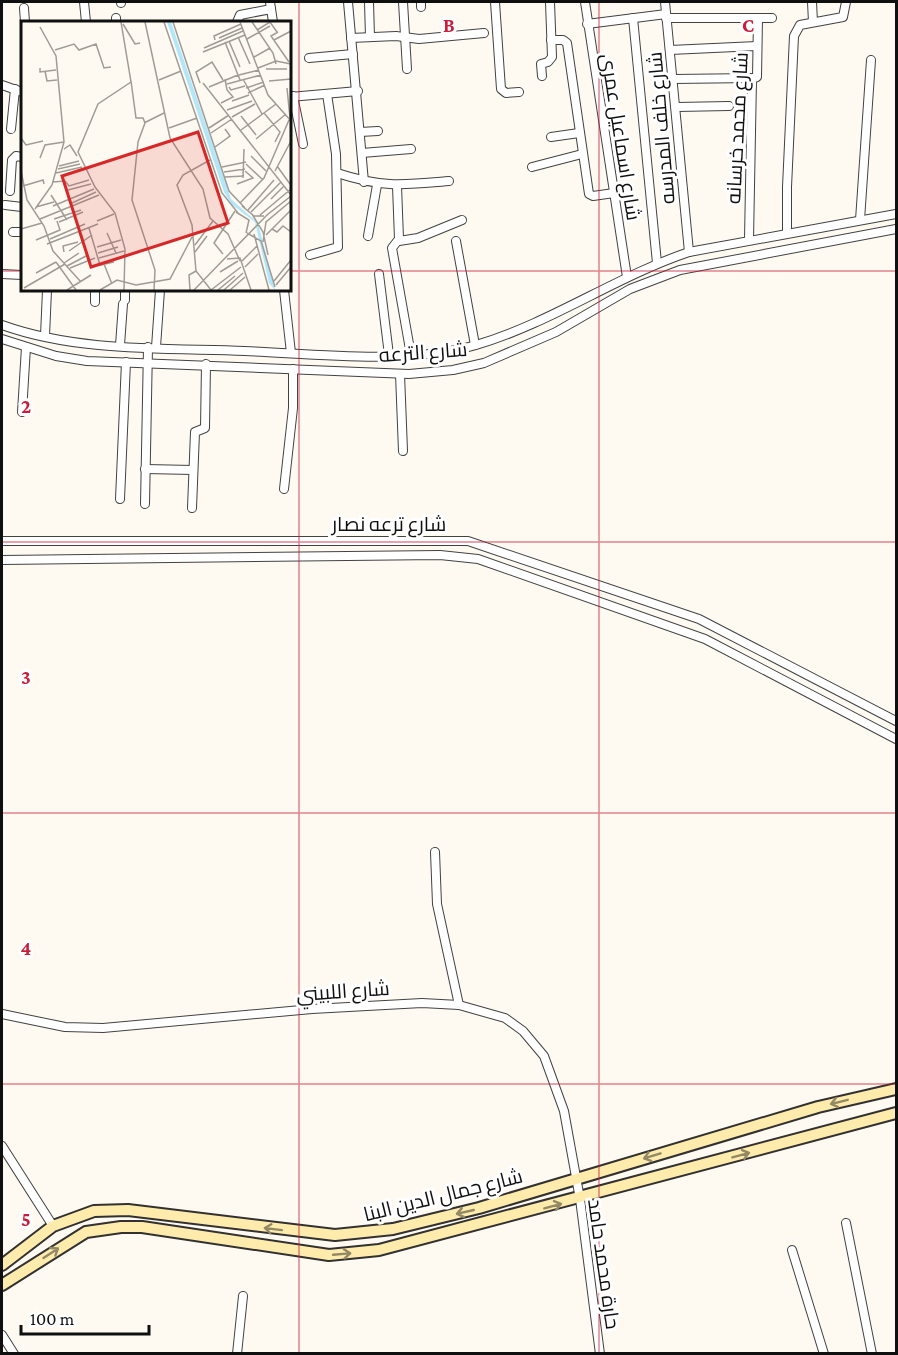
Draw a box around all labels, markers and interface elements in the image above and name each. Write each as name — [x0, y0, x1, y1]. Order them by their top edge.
text: B — [443, 14, 455, 36]
text: C — [742, 14, 754, 36]
inset map — [21, 21, 291, 291]
street label: شارع خلف المدرسه — [643, 51, 682, 205]
street label: شارع اسماعيل عمرى — [594, 52, 645, 222]
street label: شارع محمد خرسانه — [722, 52, 755, 205]
street label: شارع الترعه — [378, 338, 468, 369]
text: 2 — [21, 395, 31, 417]
street label: شارع ترعه نصار — [331, 513, 446, 538]
text: 3 — [21, 666, 31, 688]
text: 4 — [21, 937, 32, 959]
street label: شارع اللبيني — [296, 977, 391, 1010]
one-way arrow — [830, 1096, 849, 1108]
one-way arrow — [731, 1148, 750, 1160]
one-way arrow — [643, 1151, 662, 1162]
street label: شارع جمال الدين البنا — [361, 1165, 526, 1228]
street label: حارة محمد حامد — [583, 1198, 624, 1331]
one-way arrow — [543, 1200, 562, 1211]
one-way arrow — [456, 1206, 475, 1218]
text: 5 — [21, 1208, 31, 1230]
one-way arrow — [264, 1223, 284, 1234]
one-way arrow — [42, 1247, 58, 1259]
one-way arrow — [332, 1248, 352, 1259]
scale bar — [21, 1298, 148, 1336]
text: 100 m — [30, 1309, 75, 1329]

